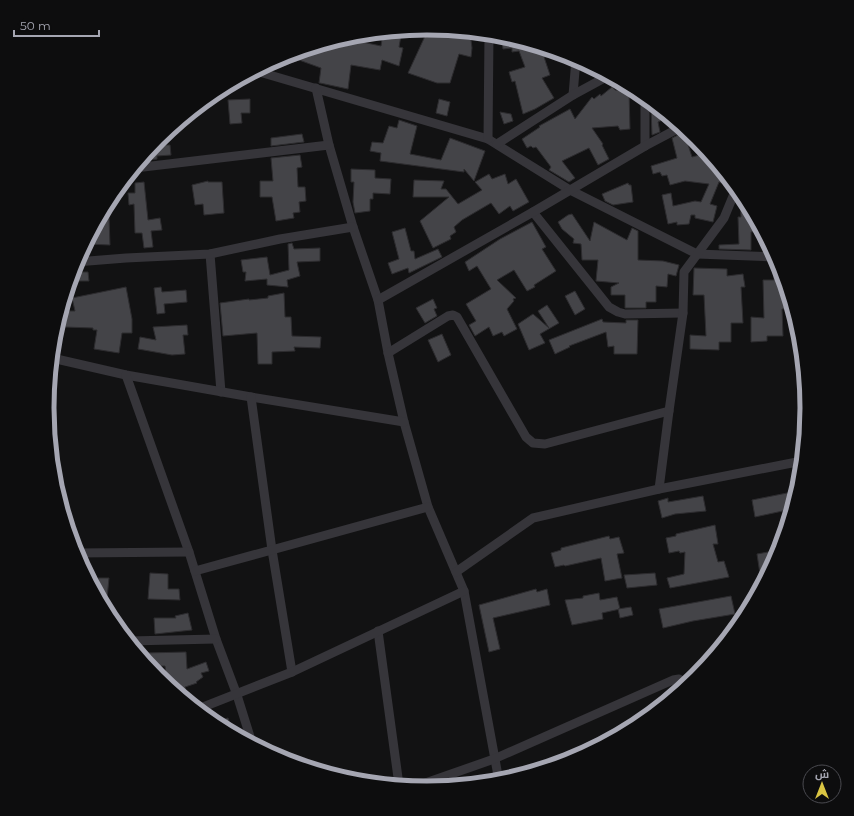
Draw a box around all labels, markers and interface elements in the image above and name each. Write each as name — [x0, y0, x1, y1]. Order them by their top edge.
scale bar — [14, 12, 99, 38]
text: 50 m — [20, 18, 51, 33]
north arrow — [802, 764, 842, 804]
text: ش — [815, 767, 829, 781]

